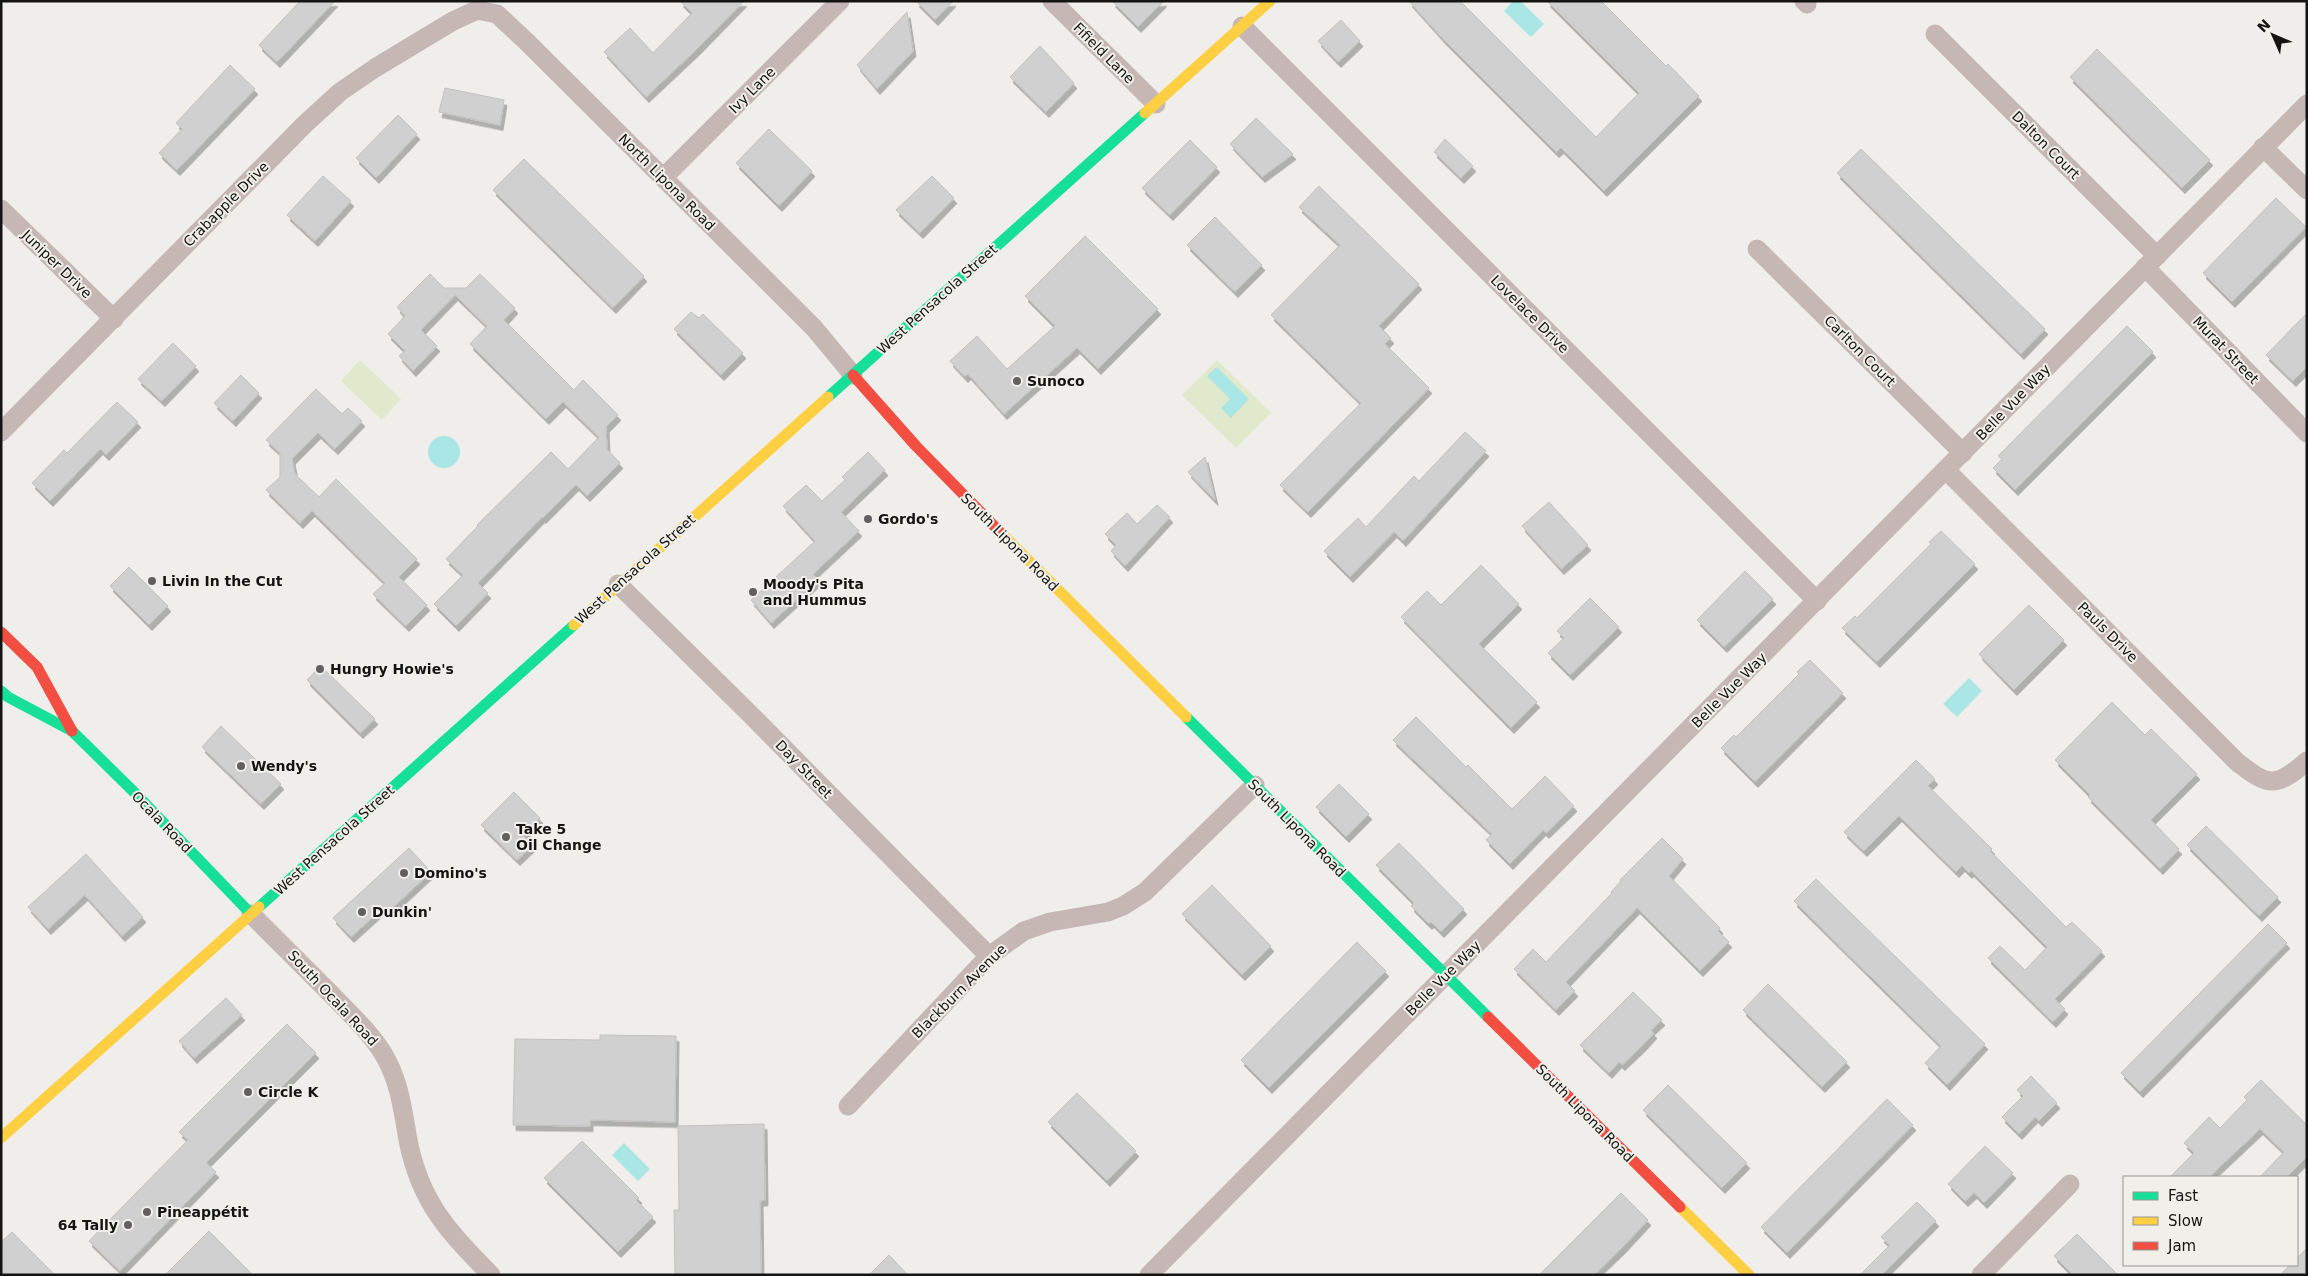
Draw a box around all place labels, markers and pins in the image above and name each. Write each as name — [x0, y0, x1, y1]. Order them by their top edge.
place label: Sunoco — [1027, 373, 1085, 389]
marker: Sunoco — [1011, 375, 1023, 387]
place label: Gordo's — [878, 511, 938, 527]
marker: Gordo's — [862, 513, 874, 525]
place label: Livin In the Cut — [162, 573, 283, 589]
marker: Livin In the Cut — [146, 575, 158, 587]
place label: Moody's Pita and Hummus — [763, 576, 866, 608]
marker: Moody's Pita and Hummus — [747, 586, 759, 598]
place label: Hungry Howie's — [330, 661, 454, 677]
marker: Hungry Howie's — [314, 663, 326, 675]
place label: Wendy's — [251, 758, 317, 774]
marker: Wendy's — [235, 760, 247, 772]
place label: Take 5 Oil Change — [516, 821, 602, 853]
marker: Take 5 Oil Change — [500, 831, 512, 843]
place label: Domino's — [414, 865, 487, 881]
marker: Domino's — [398, 867, 410, 879]
place label: Dunkin' — [372, 904, 432, 920]
marker: Dunkin' — [356, 906, 368, 918]
place label: Circle K — [258, 1084, 319, 1100]
marker: Circle K — [242, 1086, 254, 1098]
place label: Pineappétit — [157, 1204, 249, 1220]
marker: Pineappétit — [141, 1206, 153, 1218]
place label: 64 Tally — [58, 1217, 118, 1233]
marker: 64 Tally — [122, 1219, 134, 1231]

